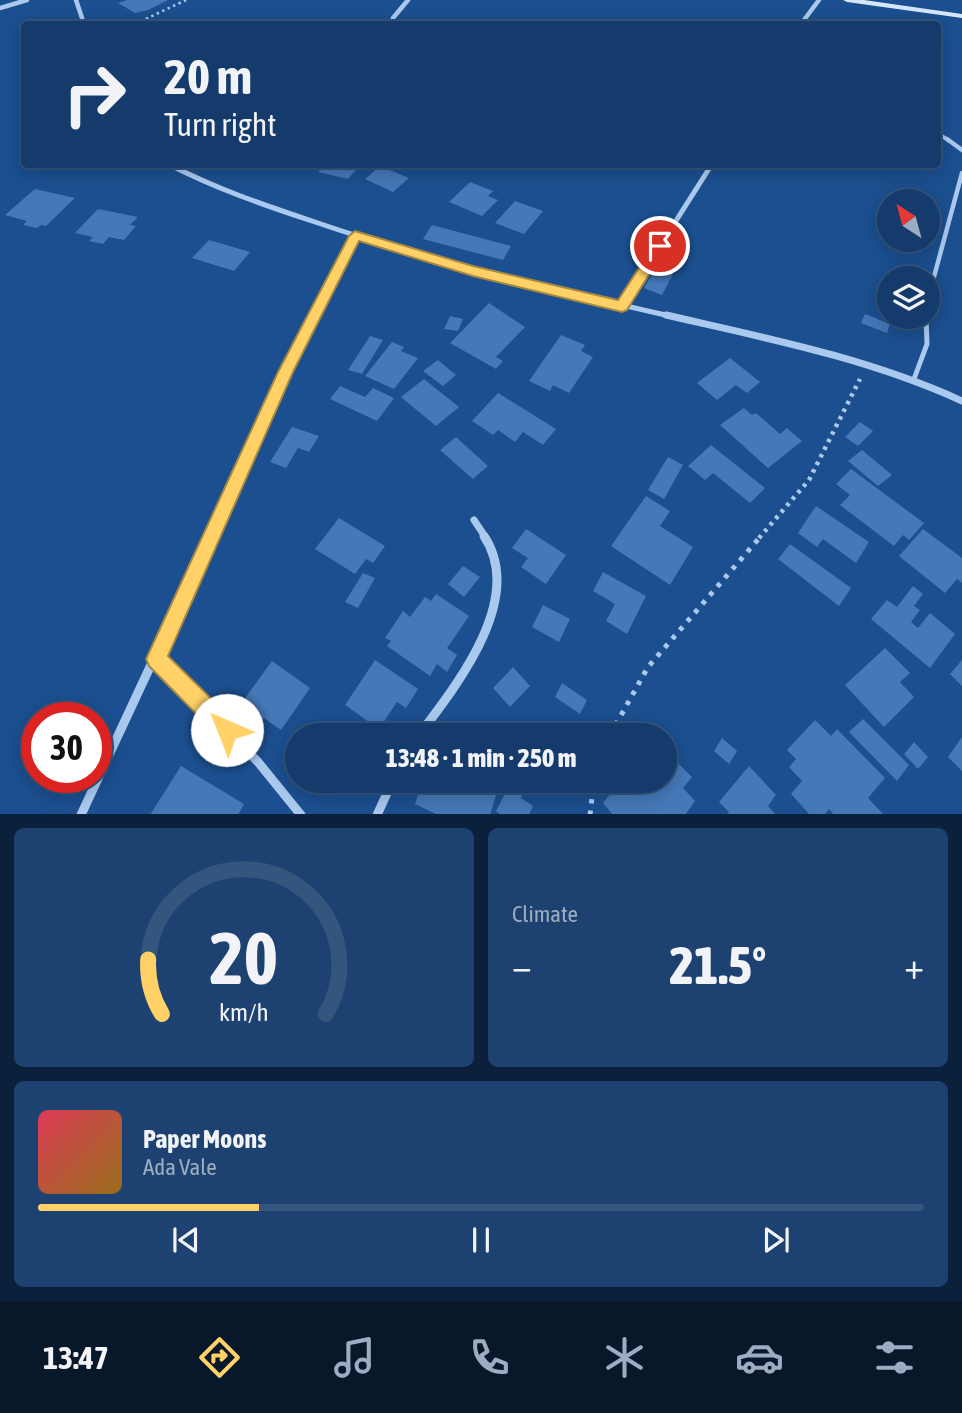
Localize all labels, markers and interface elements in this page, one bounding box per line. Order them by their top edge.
text: 20 m [164,48,252,104]
icon: right [49,49,140,140]
text: Turn right [164,106,277,143]
north arrow [877,189,940,252]
map controls [877,189,940,329]
pin [630,216,690,276]
icon: arrive [641,227,679,265]
button: layers [877,266,940,329]
position arrow [190,693,264,767]
speed limit sign: 30 [21,702,112,793]
text: 13:48 · 1 min · 250 m [386,743,576,773]
text: Climate [512,901,578,927]
text: 20 [210,916,278,999]
text: 21.5° [670,935,766,995]
text: − [512,944,532,987]
text: + [904,944,924,987]
text: km/h [219,997,269,1025]
text: Paper Moons [143,1124,266,1154]
text: Ada Vale [143,1154,217,1180]
icon: previous [167,1221,205,1259]
icon: pause [462,1221,500,1259]
icon: next [757,1221,795,1259]
icon: directions [195,1333,244,1382]
icon: music [330,1333,379,1382]
icon: phone [465,1333,514,1382]
icon: climate [600,1333,649,1382]
icon: car [735,1333,784,1382]
icon: filters [870,1333,919,1382]
text: 13:47 [43,1339,109,1376]

